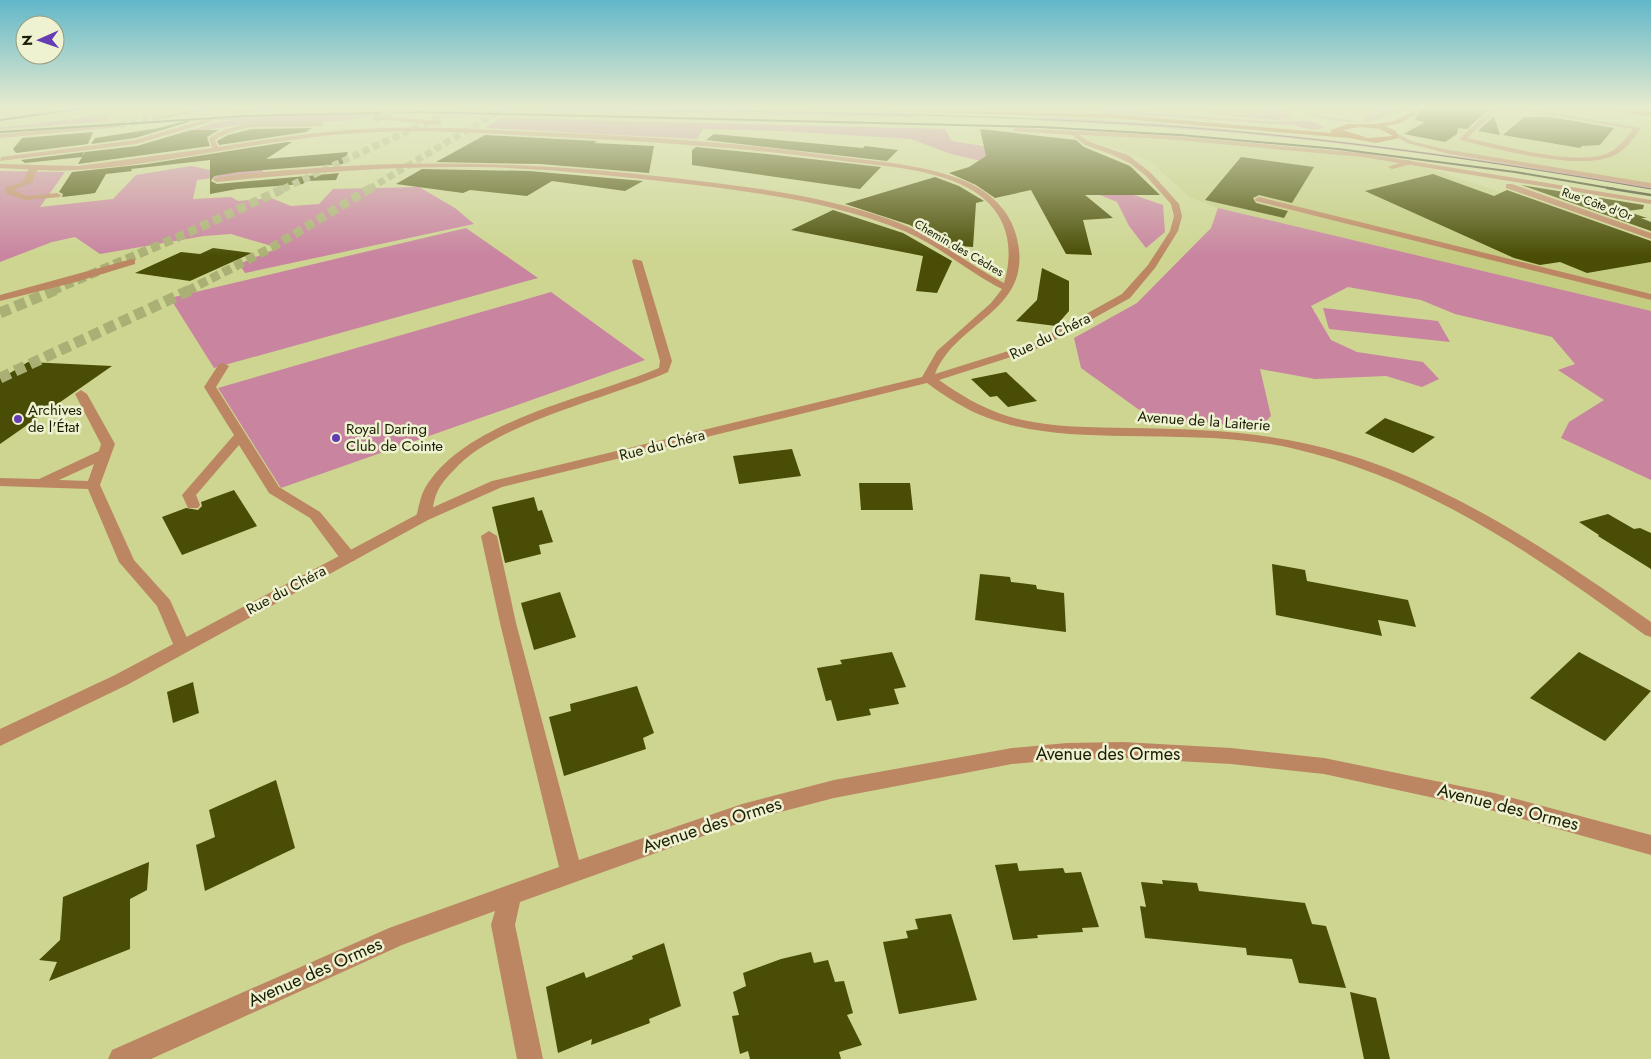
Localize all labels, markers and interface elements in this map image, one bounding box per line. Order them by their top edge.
north arrow [15,15,65,65]
text: N [17,35,37,46]
street label: Rue Côte d'Or [1559,183,1636,225]
street label: Chemin des Cèdres [911,215,1007,281]
street label: Rue du Chéra [1006,307,1094,365]
place label: Archives de l'État [28,399,82,438]
street label: Avenue de la Laiterie [1137,405,1271,437]
marker: Archives de l'État [12,413,24,425]
place label: Royal Daring Club de Cointe [346,418,443,457]
street label: Rue du Chéra [617,424,707,466]
marker: Royal Daring Club de Cointe [330,432,342,444]
street label: Rue du Chéra [242,560,330,620]
street label: Avenue des Ormes [1036,741,1180,767]
street label: Avenue des Ormes [1435,777,1581,837]
street label: Avenue des Ormes [639,790,785,860]
street label: Avenue des Ormes [244,931,386,1013]

